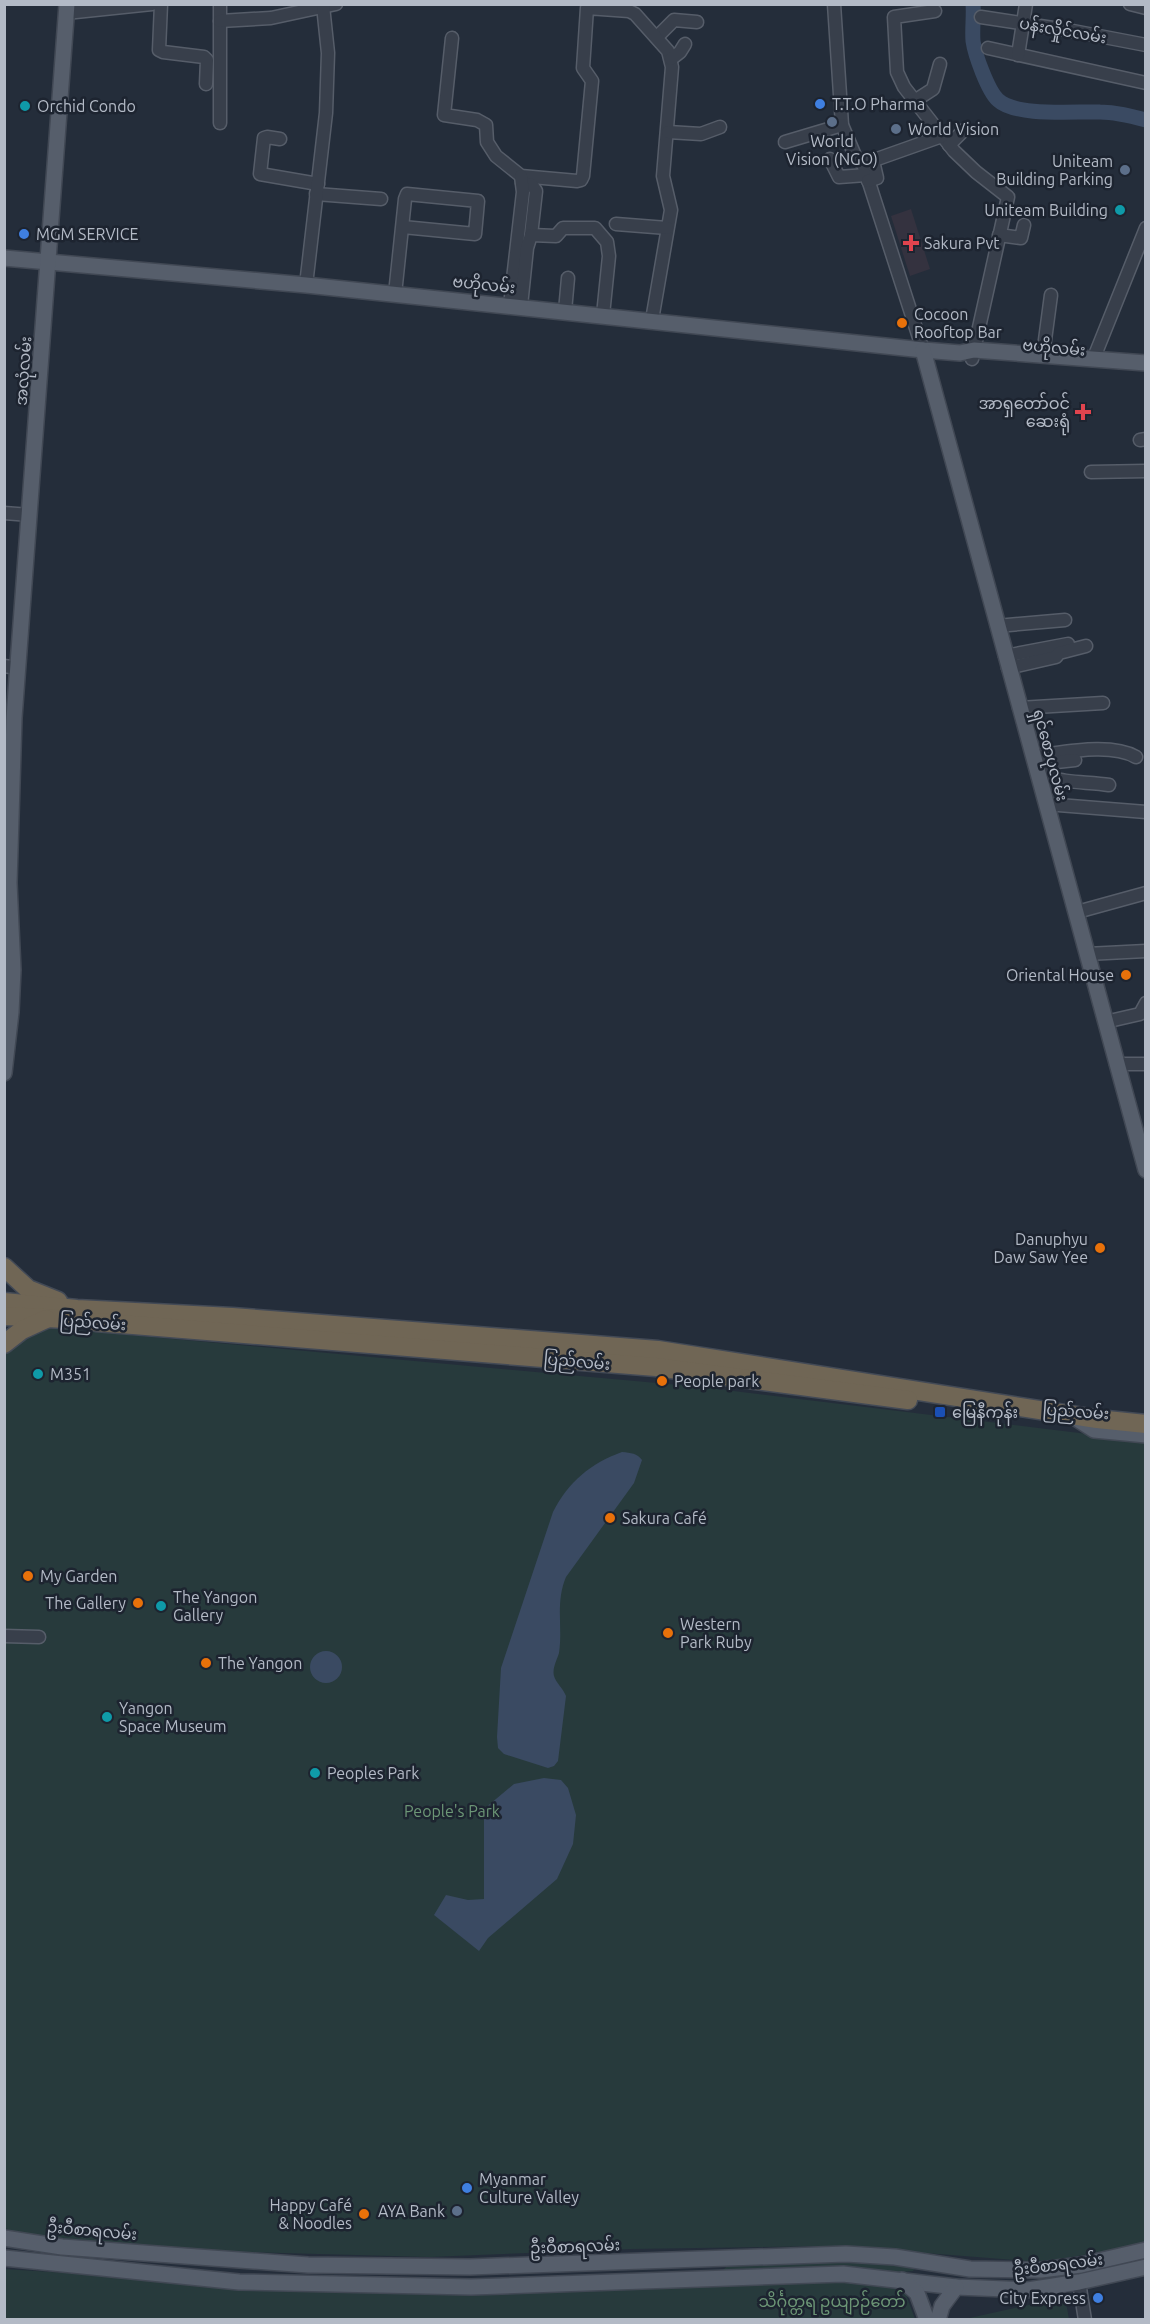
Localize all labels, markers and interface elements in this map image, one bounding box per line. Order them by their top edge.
street label: ပန်းလှိုင်လမ်း [1017,12,1108,51]
place label: T.T.O Pharma [832,95,925,113]
place label: Orchid Condo [37,97,136,115]
marker: T.T.O Pharma [813,97,827,111]
marker: Orchid Condo [18,99,32,113]
marker: World Vision (NGO) [825,115,839,129]
place label: World Vision [908,120,999,138]
marker: World Vision [889,122,903,136]
place label: World Vision (NGO) [786,132,878,169]
place label: Uniteam Building Parking [996,152,1113,188]
marker: Uniteam Building Parking [1118,163,1132,177]
place label: Uniteam Building [984,201,1108,219]
marker: Uniteam Building [1113,203,1127,217]
place label: MGM SERVICE [36,225,138,243]
marker: MGM SERVICE [17,227,31,241]
marker: Sakura Pvt [902,234,920,252]
place label: Sakura Pvt [924,234,1000,252]
street label: ဗဟိုလမ်း [451,270,517,302]
place label: Cocoon Rooftop Bar [914,305,1002,341]
marker: Cocoon Rooftop Bar [895,316,909,330]
street label: ဗဟိုလမ်း [1021,333,1086,365]
street label: အလုံလမ်း [10,336,40,407]
place label: အာရှတော်ဝင် ဆေးရုံ [978,392,1070,436]
marker: အာရှတော်ဝင် ဆေးရုံ [1074,403,1092,421]
street label: ရှင်စောပုလမ်း [1024,707,1074,804]
place label: Oriental House [1006,966,1114,984]
marker: Oriental House [1119,968,1133,982]
place label: Danuphyu Daw Saw Yee [994,1230,1088,1266]
marker: Danuphyu Daw Saw Yee [1093,1241,1107,1255]
street label: ပြည်လမ်း [59,1309,127,1338]
street label: ပြည်လမ်း [543,1347,611,1378]
place label: M351 [50,1365,91,1383]
marker: M351 [31,1367,45,1381]
place label: People park [674,1372,759,1390]
marker: People park [655,1374,669,1388]
street label: ပြည်လမ်း [1042,1398,1110,1427]
place label: မြေနီကုန်း [952,1401,1018,1427]
marker: မြေနီကုန်း [933,1405,947,1419]
place label: Sakura Café [622,1509,707,1527]
marker: Sakura Café [603,1511,617,1525]
place label: My Garden [40,1567,118,1585]
marker: My Garden [21,1569,35,1583]
place label: The Yangon Gallery [173,1588,257,1624]
place label: The Gallery [45,1594,126,1612]
marker: The Gallery [131,1596,145,1610]
marker: The Yangon Gallery [154,1599,168,1613]
place label: Western Park Ruby [680,1615,752,1651]
marker: Western Park Ruby [661,1626,675,1640]
place label: The Yangon [218,1654,302,1672]
marker: The Yangon [199,1656,213,1670]
place label: Yangon Space Museum [119,1699,227,1735]
marker: Yangon Space Museum [100,1710,114,1724]
place label: Peoples Park [327,1764,419,1782]
marker: Peoples Park [308,1766,322,1780]
park label: People's Park [404,1802,500,1820]
place label: Myanmar Culture Valley [479,2170,579,2206]
marker: Myanmar Culture Valley [460,2181,474,2195]
place label: Happy Café & Noodles [270,2196,352,2232]
place label: AYA Bank [378,2202,445,2220]
marker: AYA Bank [450,2204,464,2218]
marker: Happy Café & Noodles [357,2207,371,2221]
street label: ဦးဝီစာရလမ်း [46,2215,138,2248]
street label: ဦးဝီစာရလမ်း [529,2233,621,2262]
street label: ဦးဝီစာရလမ်း [1012,2248,1105,2283]
place label: City Express [999,2289,1086,2307]
park label: သိင်္ဂုတ္တရ ဥယျာဉ်တော် [758,2290,906,2316]
marker: City Express [1091,2291,1105,2305]

